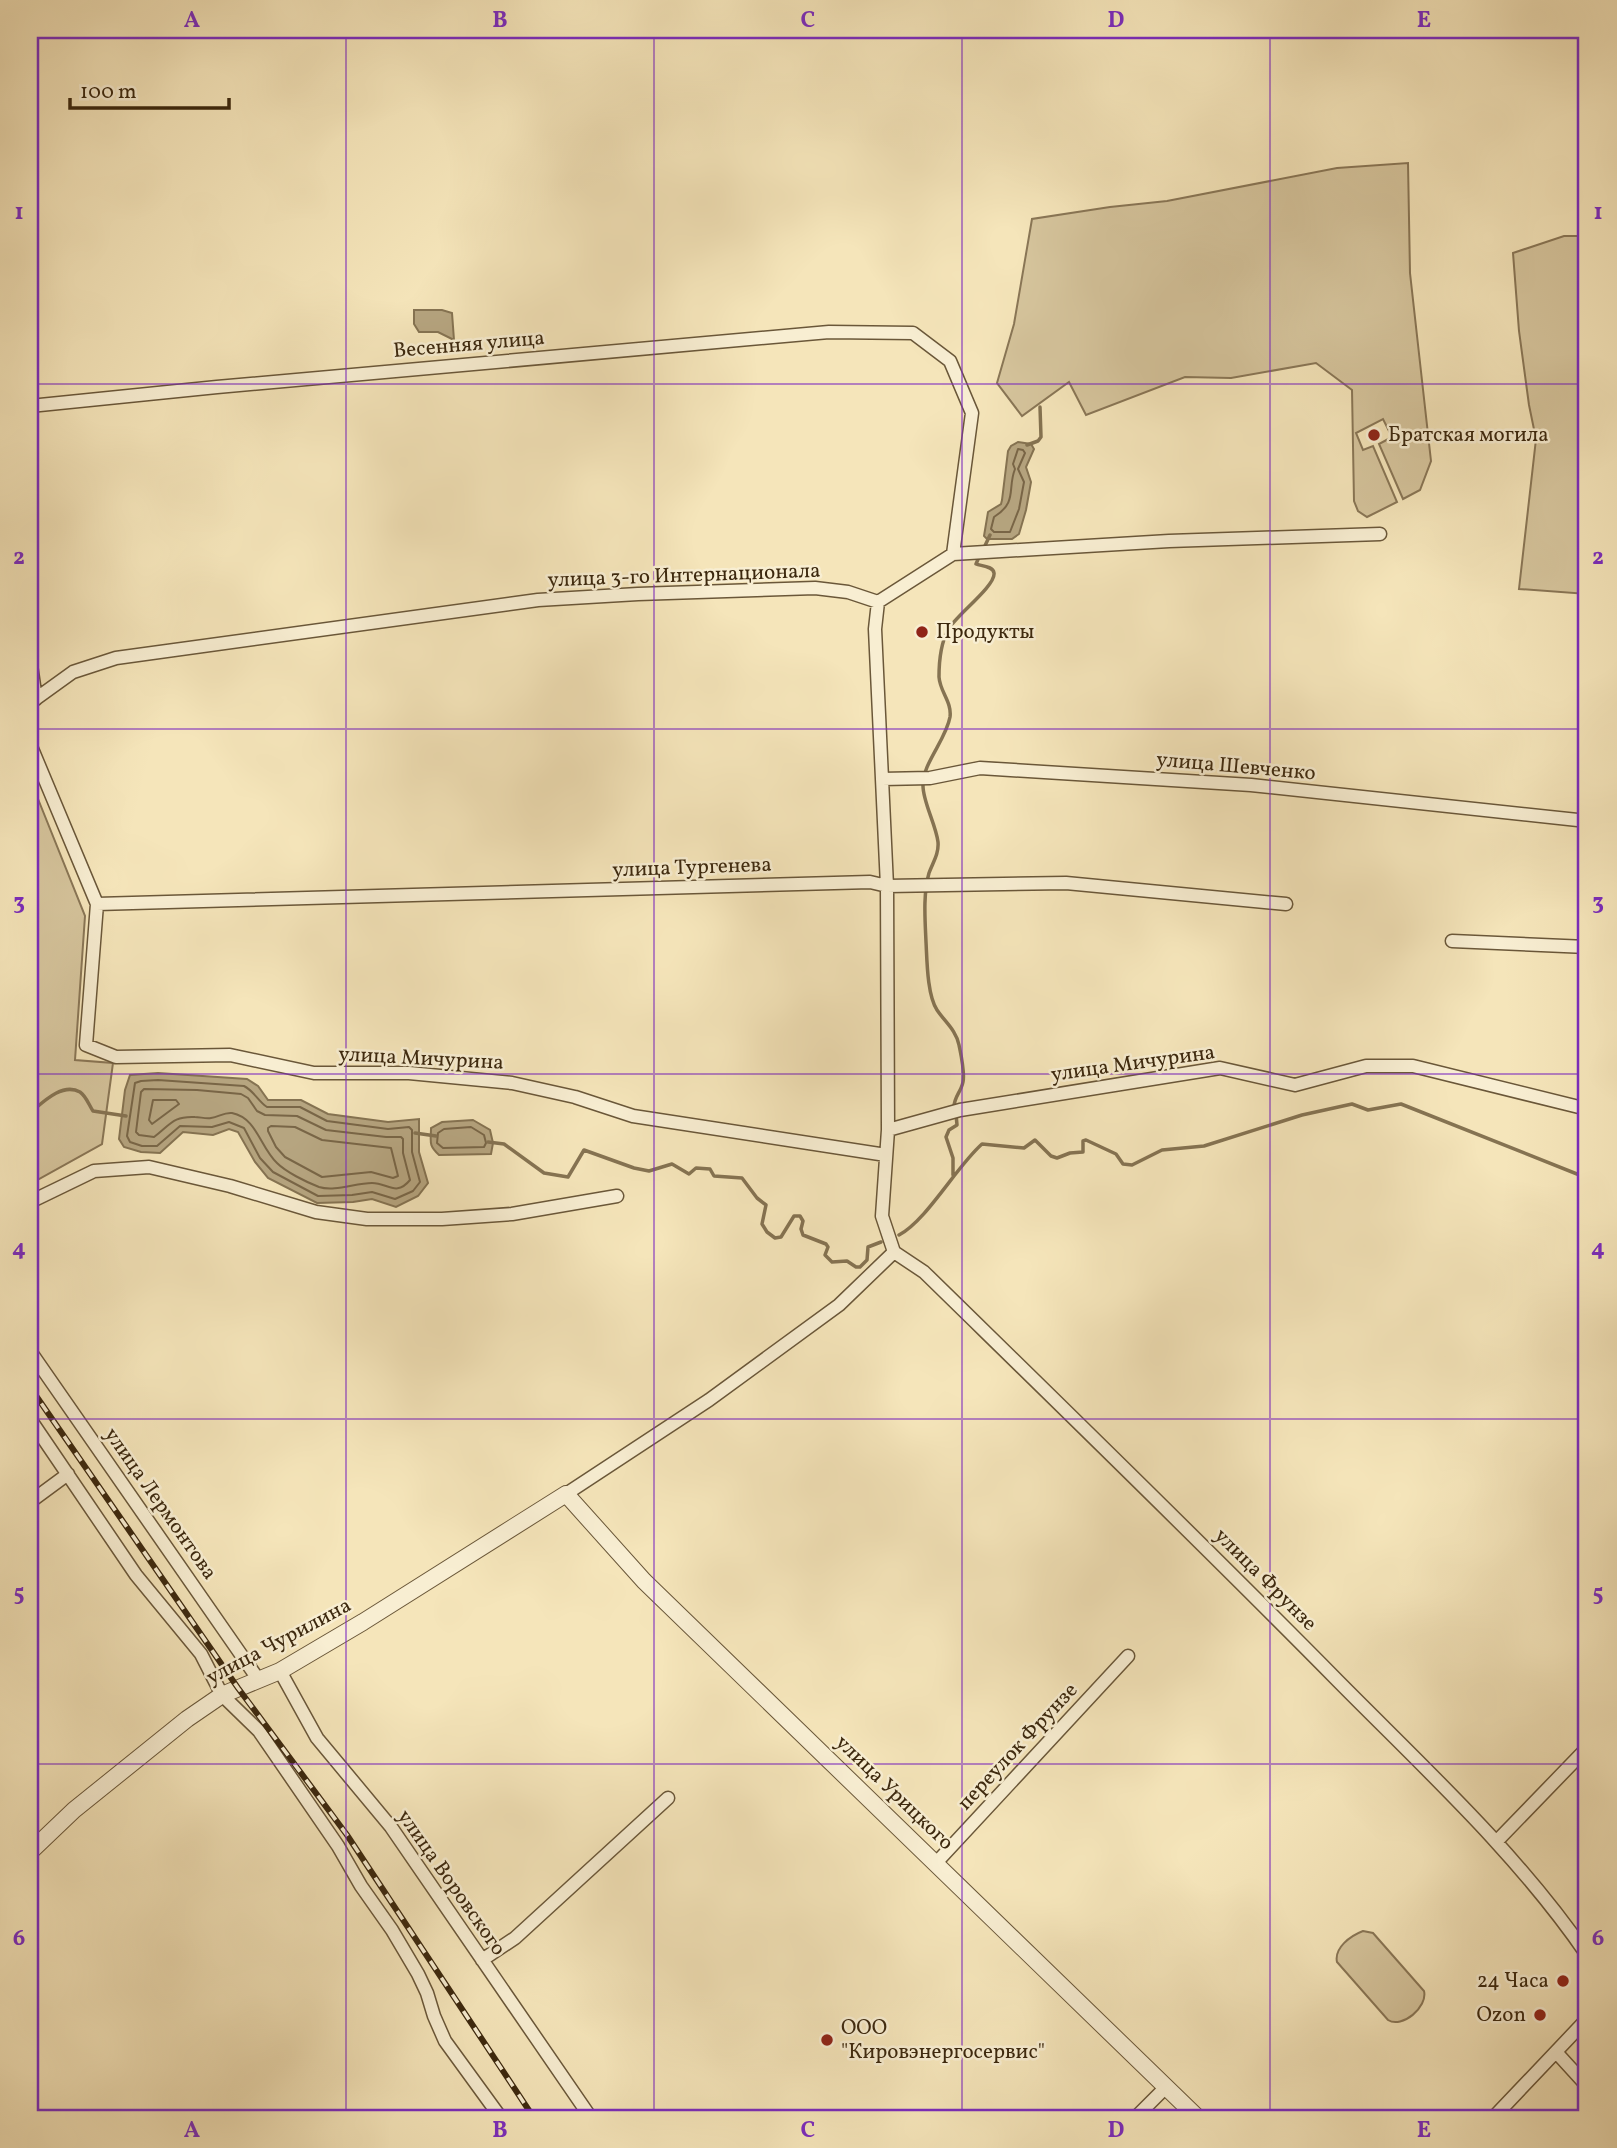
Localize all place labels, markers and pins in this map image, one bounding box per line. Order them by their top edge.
place label: Братская могила [1388,421,1549,450]
marker: Братская могила [1366,427,1382,443]
place label: Продукты [936,618,1035,647]
marker: Продукты [914,624,930,640]
place label: 24 Часа [1477,1967,1549,1996]
marker: 24 Часа [1555,1973,1571,1989]
place label: Ozon [1476,2001,1526,2030]
marker: Ozon [1532,2007,1548,2023]
place label: ООО "Кировэнергосервис" [841,2014,1045,2067]
marker: ООО "Кировэнергосервис" [819,2032,835,2048]

